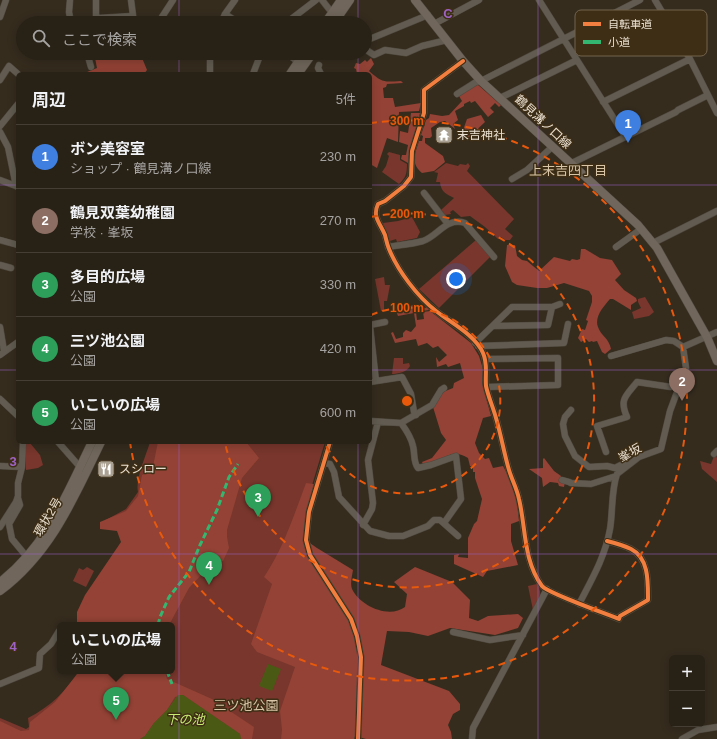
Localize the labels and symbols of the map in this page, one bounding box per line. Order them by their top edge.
text: C [443,6,453,21]
legend [575,10,707,56]
text: 自転車道 [608,18,652,30]
text: 小道 [608,36,630,48]
street label: 鶴見溝ノ口線 [512,92,574,152]
pin: 1 [615,110,641,143]
text: 300 m [390,114,424,128]
temple icon: 末吉神社 [434,125,454,145]
place label: 末吉神社 [457,128,505,142]
district label: 上末吉四丁目 [529,163,607,178]
text: 200 m [390,207,424,221]
your location [446,269,466,289]
text: 100 m [390,301,424,315]
pin: 2 [669,368,695,401]
centre of rings [400,394,414,408]
street label: 峯坂 [616,441,644,465]
text: 3 [9,454,17,469]
restaurant icon: スシロー [96,459,116,479]
place label: スシロー [119,462,167,476]
pin: 3 [245,484,271,517]
street label: 環状2号 [31,495,65,539]
pin: 4 [196,552,222,585]
text: 4 [9,639,17,654]
pin: 5 [103,687,129,720]
district label: 三ツ池公園 [213,698,279,713]
water label: 下の池 [165,712,206,727]

